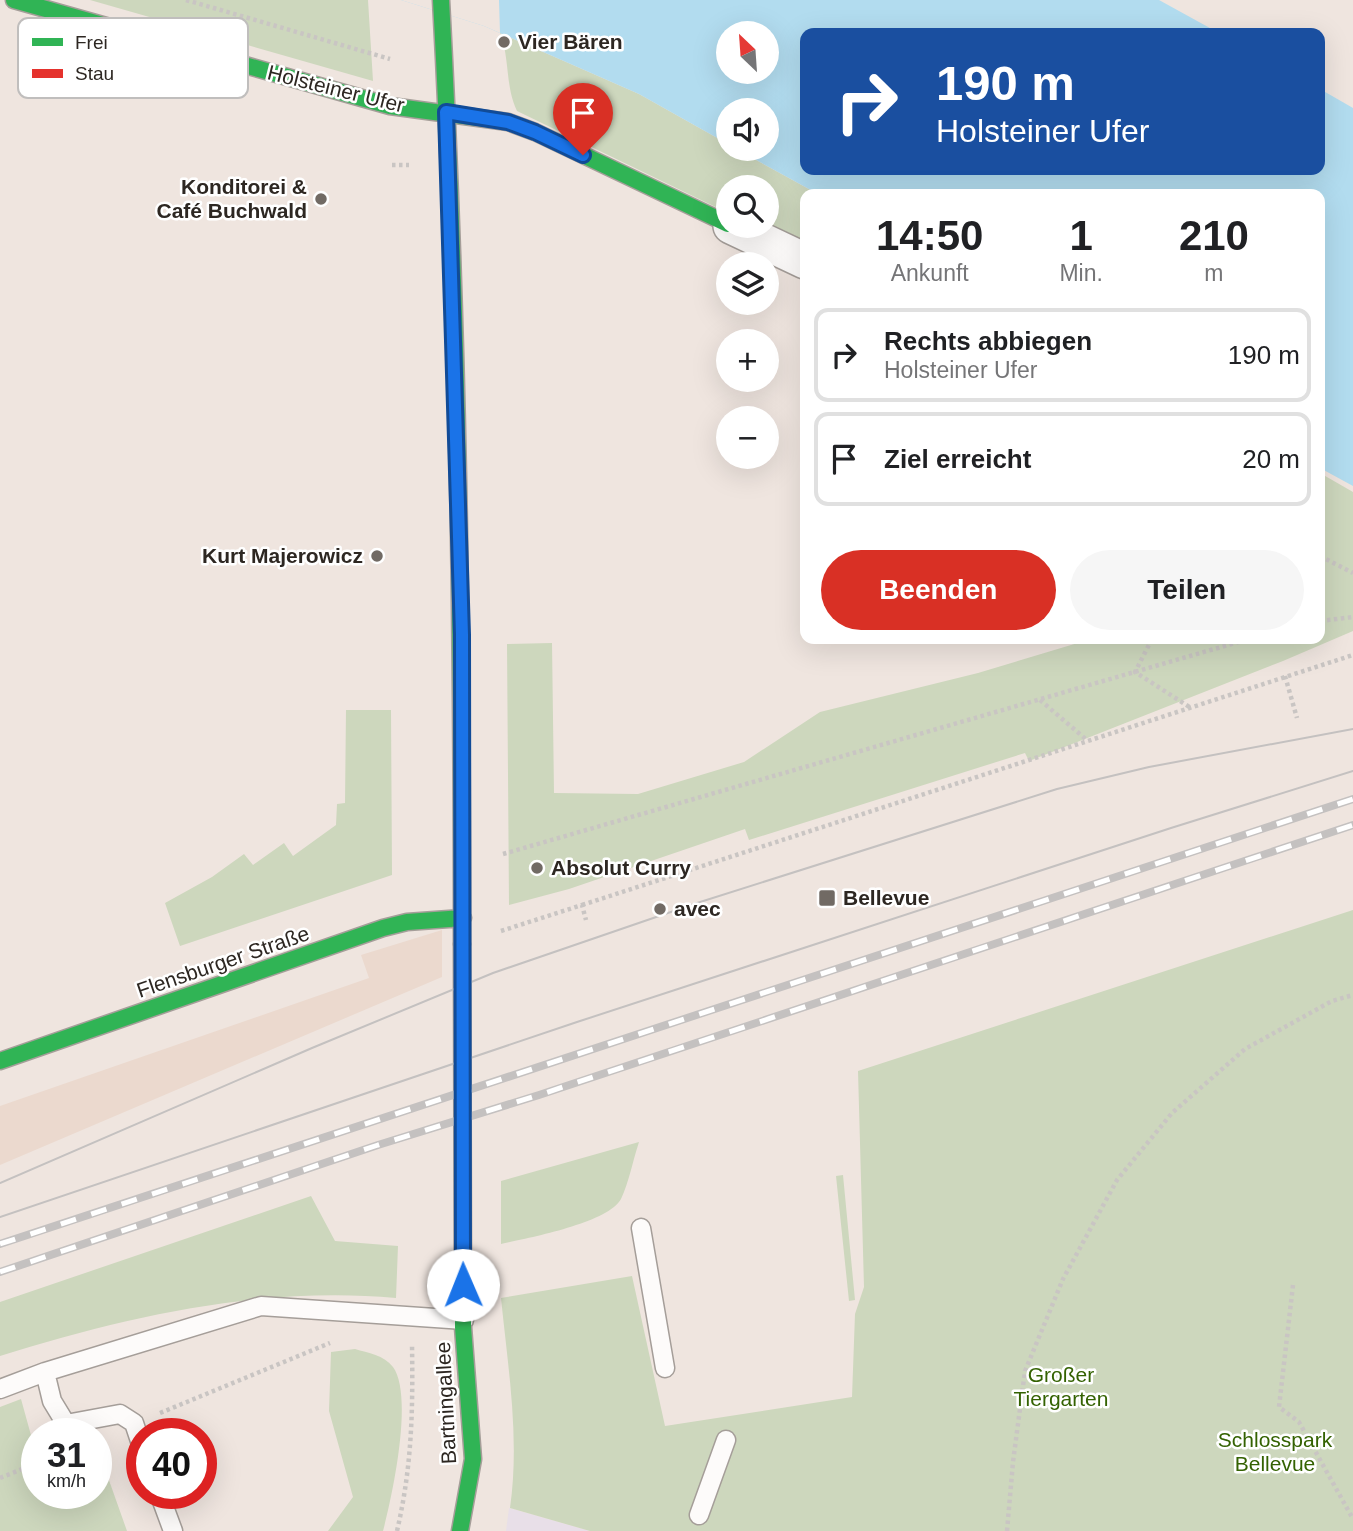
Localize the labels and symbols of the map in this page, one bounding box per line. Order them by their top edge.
legend [18,18,248,98]
north arrow [716,21,779,84]
place label: Vier Bären [518,30,623,53]
text: Frei [75,32,108,53]
marker: Vier Bären [496,34,512,50]
street label: Holsteiner Ufer [265,60,407,117]
text: Stau [75,63,114,84]
pin [553,83,613,155]
place label: Konditorei & Café Buchwald [156,175,307,222]
marker: Konditorei & Café Buchwald [313,191,329,207]
place label: Kurt Majerowicz [202,544,363,567]
marker: Kurt Majerowicz [369,548,385,564]
place label: Absolut Curry [551,856,691,879]
marker: Absolut Curry [529,860,545,876]
place label: Bellevue [843,886,929,909]
marker: Bellevue [817,888,837,908]
place label: avec [674,897,721,920]
marker: avec [652,901,668,917]
street label: Flensburger Straße [134,921,312,1002]
position arrow [426,1248,500,1322]
street label: Bartningallee [431,1341,460,1465]
park label: Großer Tiergarten [1014,1363,1108,1410]
speed limit sign: 40 [126,1418,217,1509]
park label: Schlosspark Bellevue [1218,1428,1333,1475]

